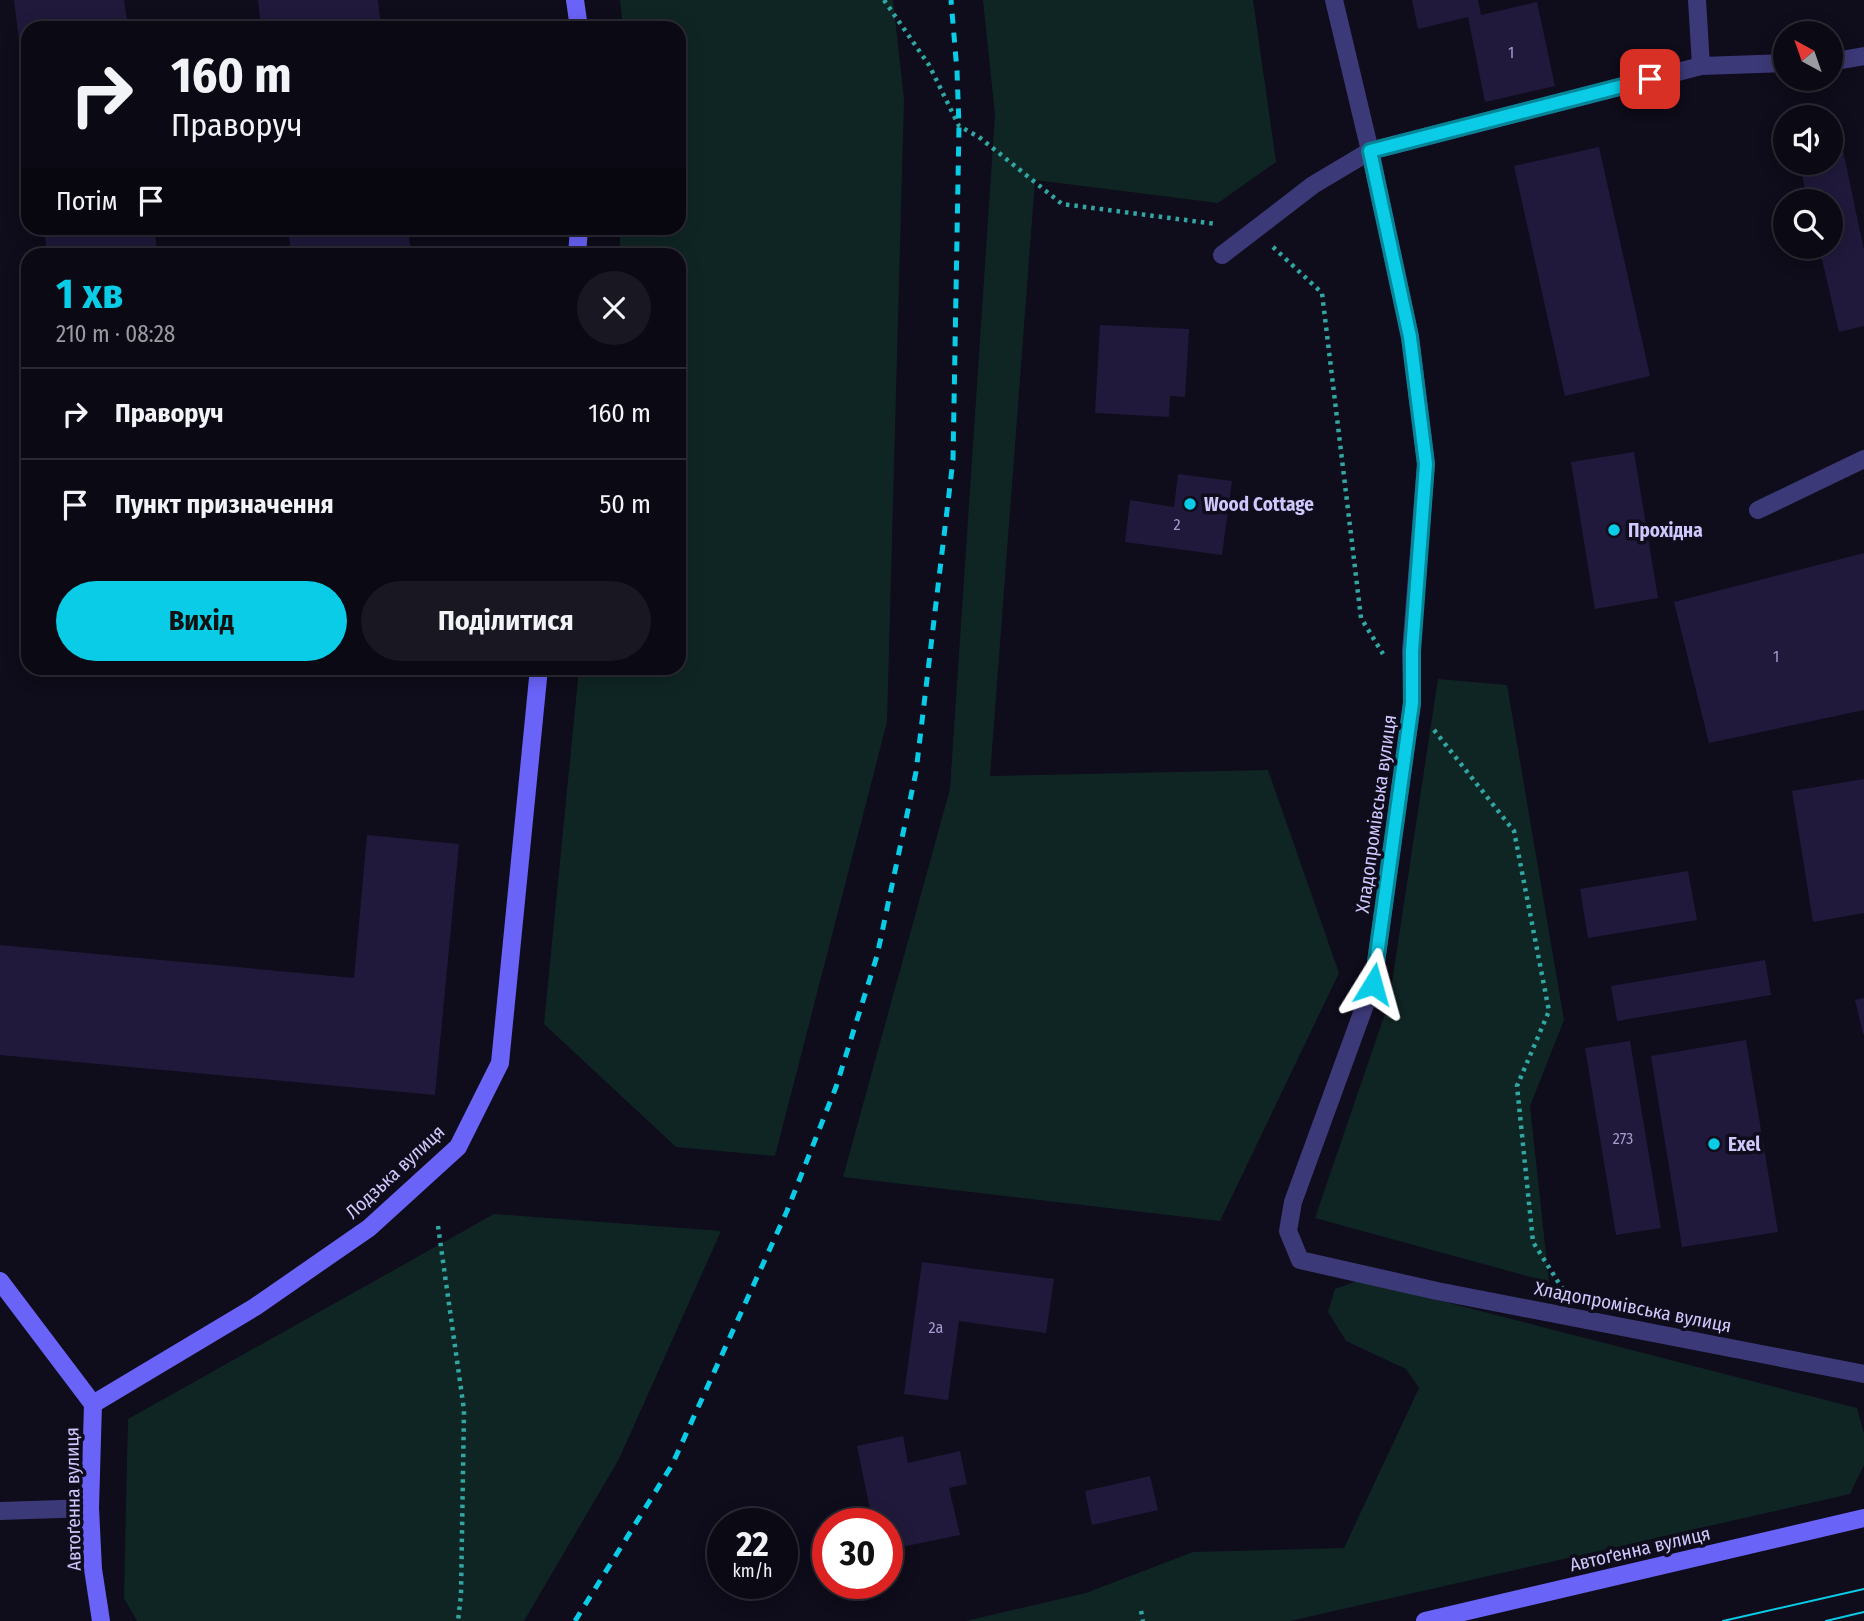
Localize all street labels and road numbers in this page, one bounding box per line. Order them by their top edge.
street label: Хладопромівська вулиця [1351,713,1401,915]
street label: Лодзька вулиця [341,1120,449,1224]
street label: Хладопромівська вулиця [1533,1277,1733,1337]
street label: Автоґенна вулиця [60,1427,86,1571]
street label: Автоґенна вулиця [1567,1522,1713,1576]

